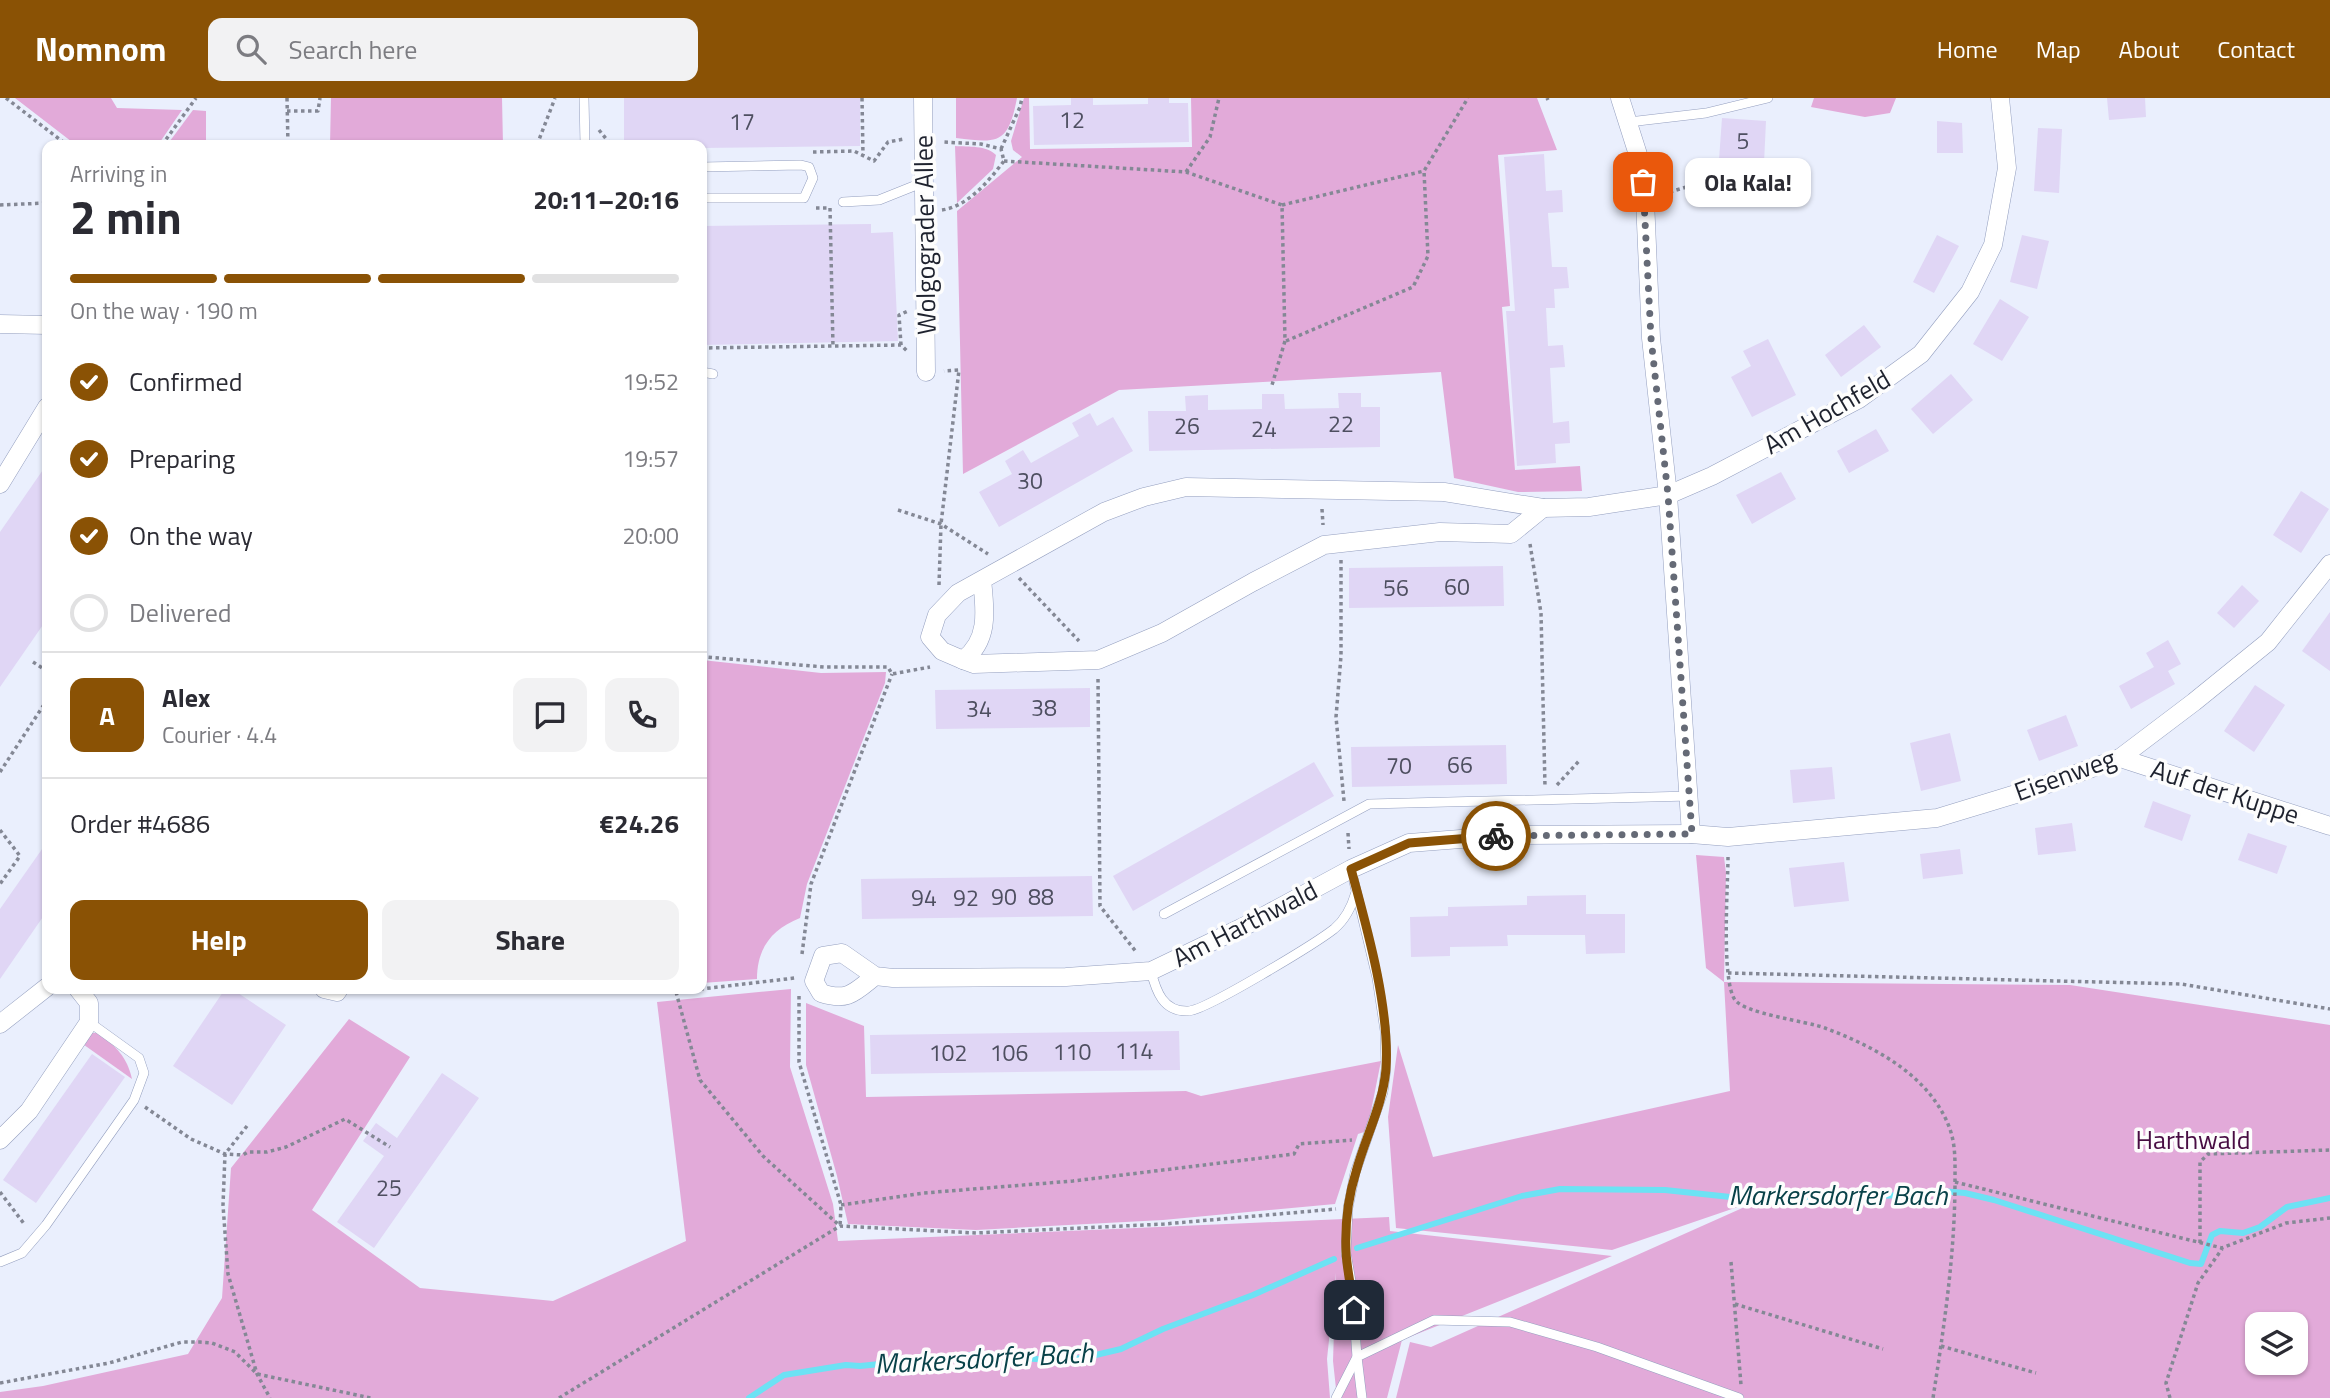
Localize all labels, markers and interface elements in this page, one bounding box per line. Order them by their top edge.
search box [208,18,698,81]
text: Nomnom [35,24,166,74]
icon: search [232,30,270,68]
text: Search here [288,30,417,69]
text: Home [1937,31,1998,67]
text: Map [2036,31,2081,67]
text: About [2119,31,2179,67]
text: Contact [2217,31,2295,67]
house number: 12 [1059,102,1085,137]
house number: 17 [729,104,755,139]
house number: 5 [1737,123,1749,158]
street label: Wolgograder Allee [903,135,946,335]
pin [1613,152,1673,212]
text: Arriving in [70,156,167,191]
callout: Ola Kala! [1685,158,1811,206]
icon: bag [1624,163,1662,201]
text: Ola Kala! [1704,165,1792,200]
text: 20:11–20:16 [533,180,679,219]
text: 2 min [70,182,182,252]
text: On the way · 190 m [70,293,258,328]
street label: Am Hochfeld [1756,360,1897,464]
text: Confirmed [129,362,243,401]
icon: check [70,363,108,401]
text: 19:52 [622,364,679,399]
house number: 22 [1328,406,1354,441]
house number: 26 [1174,408,1200,443]
house number: 24 [1251,411,1277,446]
text: Preparing [129,439,235,478]
icon: check [70,440,108,478]
text: 19:57 [622,441,679,476]
house number: 30 [1017,463,1043,498]
text: On the way [129,516,253,555]
icon: check [70,517,108,555]
text: 20:00 [622,518,679,553]
house number: 60 [1444,569,1470,604]
house number: 56 [1383,570,1409,605]
text: Delivered [129,593,232,632]
text: Alex [162,678,210,717]
button: chat [513,678,587,752]
button: phone [605,678,679,752]
house number: 38 [1031,690,1057,725]
house number: 34 [966,691,992,726]
text: A [99,696,115,735]
text: Courier · 4.4 [162,717,277,752]
street label: Eisenweg [2009,738,2121,811]
house number: 66 [1447,747,1473,782]
house number: 70 [1386,748,1412,783]
street label: Auf der Kuppe [2146,749,2304,834]
courier [1461,801,1531,871]
text: Order #4686 [70,804,210,843]
text: €24.26 [600,804,679,843]
icon: bike [1477,817,1515,855]
street label: Am Harthwald [1166,870,1324,977]
house number: 90 [991,879,1017,914]
house number: 88 [1028,879,1054,914]
house number: 94 [911,880,937,915]
house number: 92 [953,880,979,915]
button: Help [70,900,368,980]
button: Share [382,900,679,980]
house number: 114 [1115,1033,1153,1068]
house number: 110 [1053,1034,1091,1069]
house number: 102 [929,1035,967,1070]
house number: 106 [990,1035,1028,1070]
park label: Harthwald [2136,1120,2251,1159]
house number: 25 [376,1170,402,1205]
water label: Markersdorfer Bach [1729,1173,1948,1216]
pin [1324,1280,1384,1340]
icon: home [1335,1291,1373,1329]
map controls [2245,1312,2308,1375]
button: layers [2245,1312,2308,1375]
water label: Markersdorfer Bach [874,1330,1095,1385]

